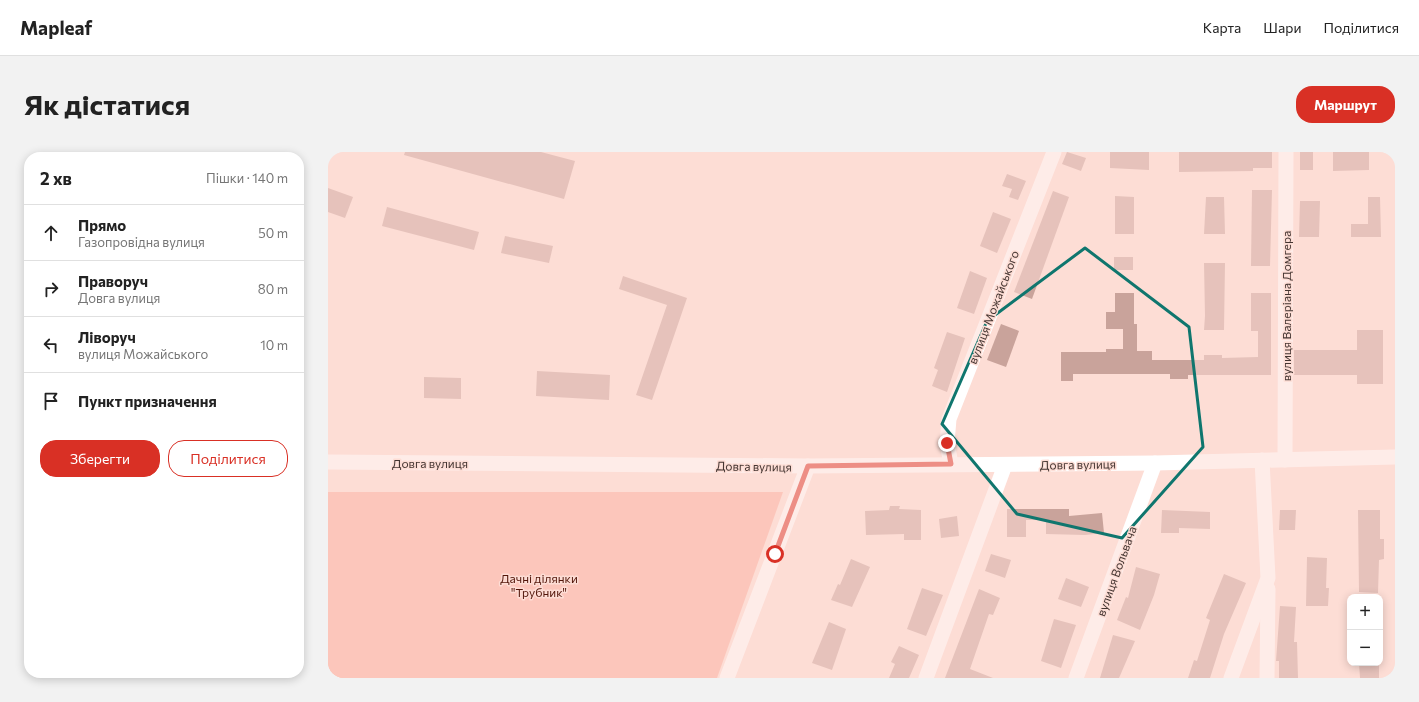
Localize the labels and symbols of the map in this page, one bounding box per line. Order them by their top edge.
street label: вулиця Валеріана Домгера [1279,231,1293,381]
street label: вулиця Можайського [965,248,1021,366]
route end [938,434,956,452]
street label: Довга вулиця [392,456,468,470]
street label: Довга вулиця [1040,456,1116,472]
street label: Довга вулиця [716,458,792,474]
street label: вулиця Вольвача [1093,524,1139,618]
route start [766,545,784,563]
park label: Дачні ділянки "Трубник" [500,571,578,599]

